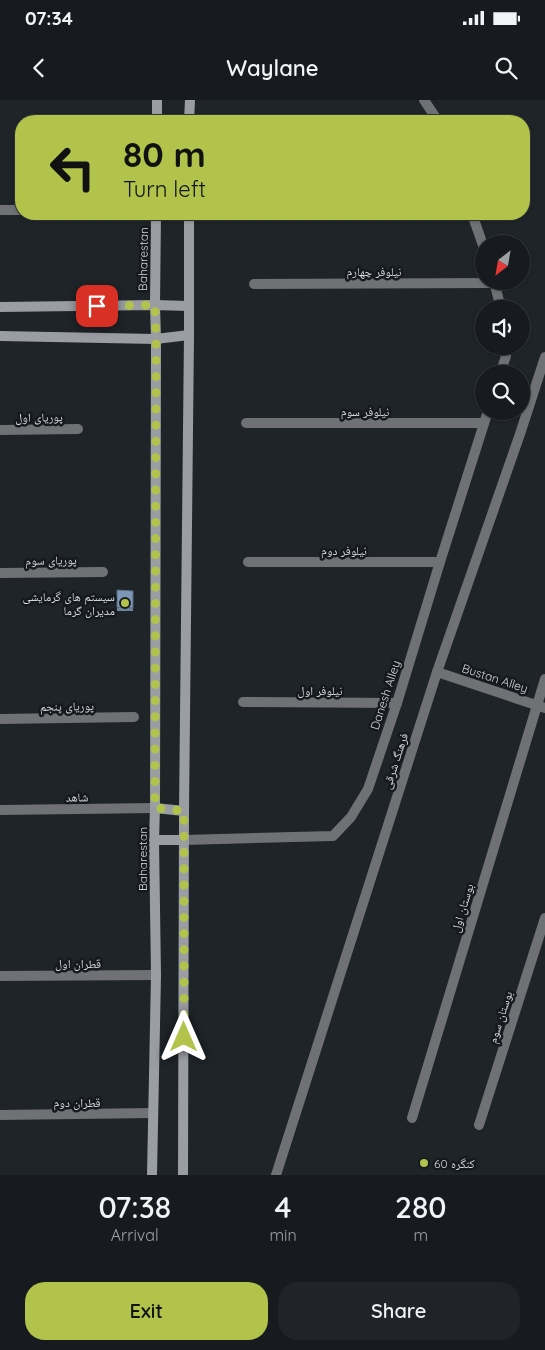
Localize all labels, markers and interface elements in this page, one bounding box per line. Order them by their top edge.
text: 07:34 [25,6,73,30]
icon: back [25,54,53,82]
text: Waylane [226,54,319,82]
icon: search [492,54,520,82]
text: 80 m [123,132,206,176]
icon: left [40,135,105,200]
text: Turn left [123,175,206,203]
street label: Baharestan [135,227,151,291]
north arrow [475,235,530,290]
map controls [475,235,530,420]
street label: نیلوفر چهارم [346,264,402,280]
pin [76,285,118,327]
icon: arrive [83,292,111,320]
button: sound [475,300,530,355]
button: search [475,365,530,420]
street label: نیلوفر سوم [341,404,389,420]
street label: پوریای اول [15,409,63,425]
street label: نیلوفر دوم [321,543,367,559]
street label: پوریای سوم [25,552,77,569]
place label: سیستم های گرمایشی مدیران گرما [22,589,115,618]
marker: سیستم های گرمایشی مدیران گرما [119,597,131,609]
street label: Danesh Alley [367,658,403,732]
street label: Bustan Alley [460,660,530,696]
street label: نیلوفر اول [298,683,342,698]
street label: پوریای پنجم [40,698,95,715]
street label: فرهنگ شرقی [379,731,411,791]
street label: شاهد [66,789,89,805]
street label: Baharestan [135,827,150,891]
street label: بوستان اول [448,882,477,934]
street label: قطران اول [55,956,101,971]
street label: بوستان سوم [485,989,516,1045]
position arrow [157,1010,209,1062]
street label: قطران دوم [53,1095,101,1111]
place label: کنگره 60 [434,1156,475,1171]
marker: کنگره 60 [418,1157,430,1169]
text: 07:38 [98,1188,171,1226]
text: 4 [275,1188,292,1226]
text: 280 [395,1188,447,1226]
text: Arrival [111,1225,159,1245]
text: min [269,1225,297,1245]
text: m [414,1225,428,1245]
button: Exit [25,1282,268,1340]
button: Share [278,1282,520,1340]

